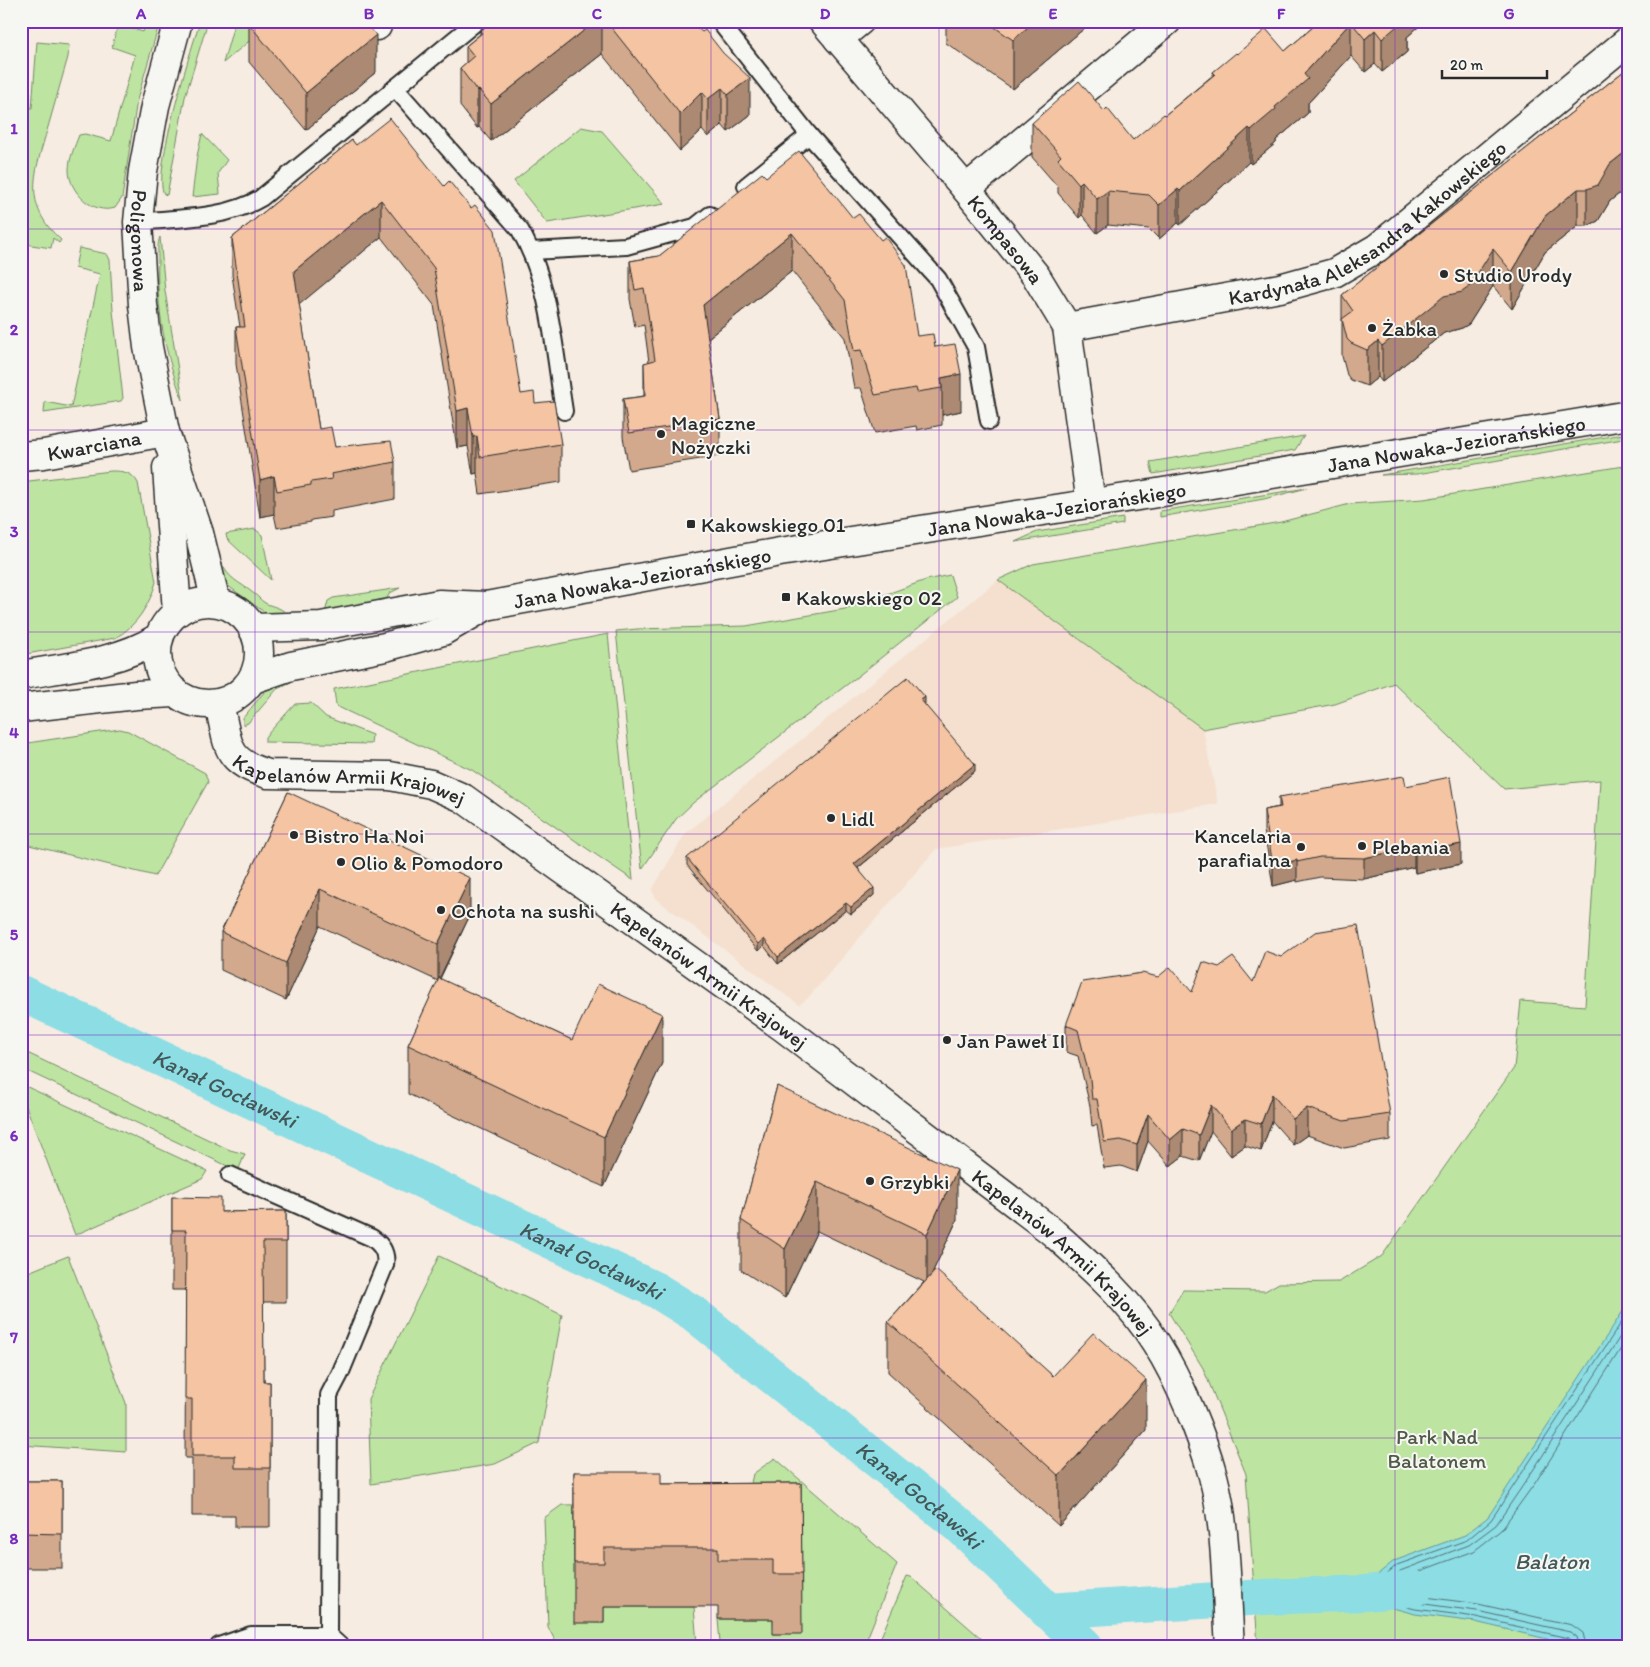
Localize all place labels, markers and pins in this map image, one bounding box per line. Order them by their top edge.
place label: Studio Urody [1454,262,1572,287]
marker: Studio Urody [1438,268,1450,280]
place label: Żabka [1382,316,1437,341]
marker: Żabka [1366,322,1378,334]
place label: Magiczne Nożyczki [671,410,756,459]
marker: Magiczne Nożyczki [655,428,667,440]
place label: Kakowskiego 01 [701,512,846,537]
marker: Kakowskiego 01 [685,518,697,530]
place label: Kakowskiego 02 [796,585,942,610]
marker: Kakowskiego 02 [780,591,792,603]
place label: Lidl [841,806,875,831]
marker: Lidl [825,812,837,824]
place label: Bistro Ha Noi [304,823,424,848]
place label: Kancelaria parafialna [1194,823,1291,872]
marker: Bistro Ha Noi [288,829,300,841]
place label: Plebania [1372,834,1449,859]
marker: Plebania [1356,840,1368,852]
marker: Kancelaria parafialna [1295,841,1307,853]
place label: Olio & Pomodoro [351,850,503,875]
marker: Olio & Pomodoro [335,856,347,868]
place label: Ochota na sushi [451,898,595,923]
marker: Ochota na sushi [435,904,447,916]
place label: Jan Paweł II [957,1028,1065,1053]
marker: Jan Paweł II [941,1034,953,1046]
place label: Grzybki [880,1169,949,1194]
marker: Grzybki [864,1175,876,1187]

